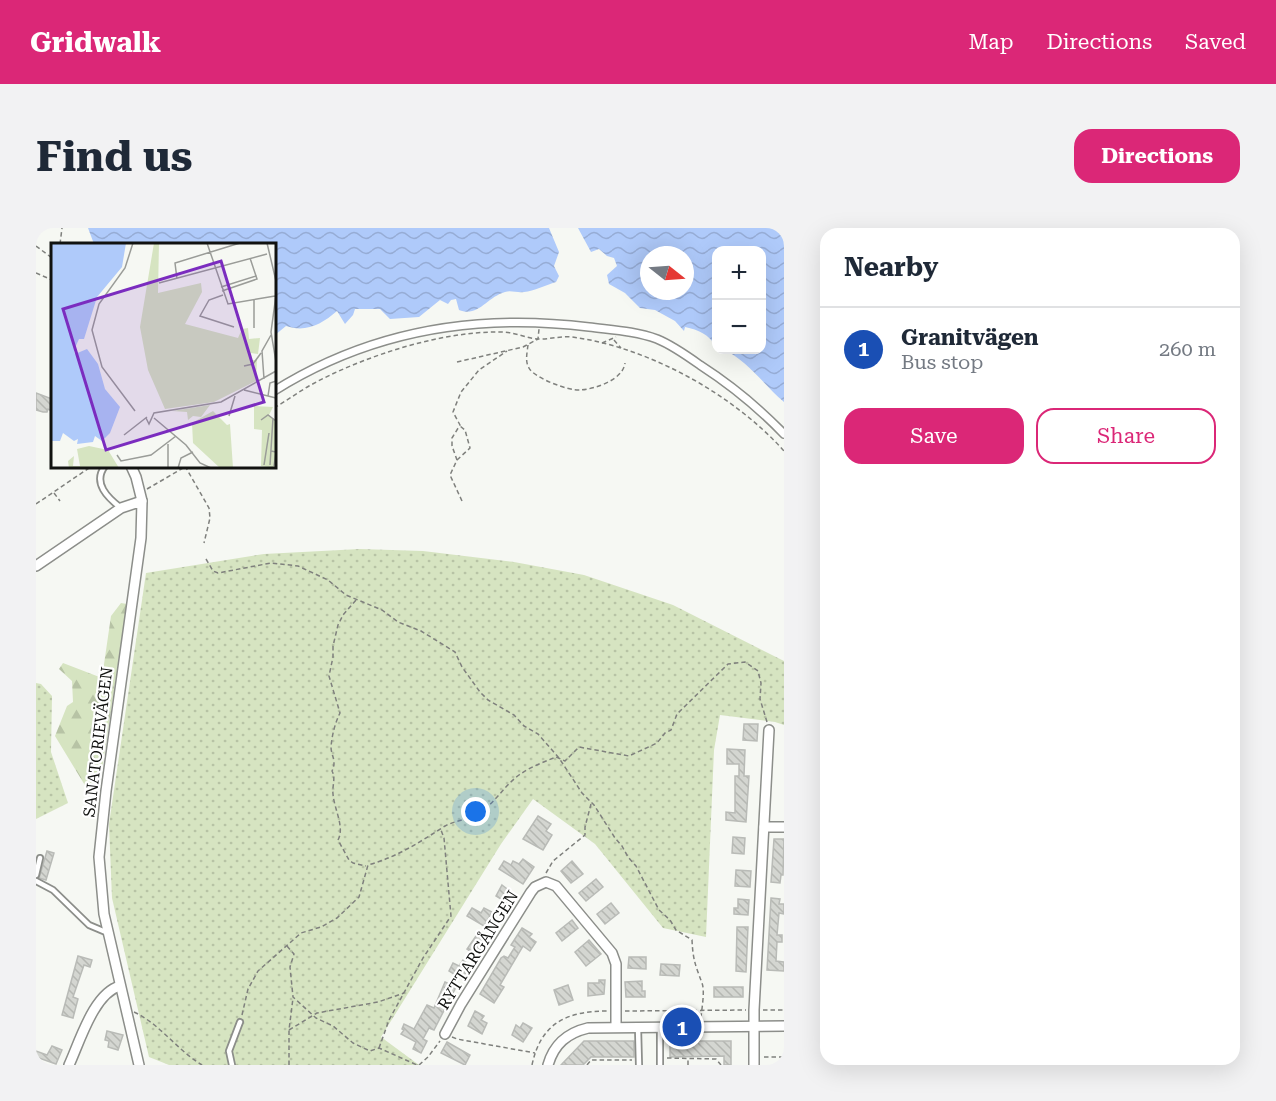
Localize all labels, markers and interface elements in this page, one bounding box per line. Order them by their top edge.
text: Gridwalk [30,26,161,59]
text: Map [969,30,1013,54]
text: Directions [1046,30,1152,54]
text: Saved [1185,30,1246,54]
button: Directions [1074,129,1240,183]
text: Find us [36,132,193,181]
inset map [51,243,276,468]
north arrow [640,246,694,300]
map controls [712,246,766,354]
button: + [712,246,766,300]
text: Nearby [844,252,938,282]
button: − [712,300,766,354]
text: Granitvägen [901,325,1039,350]
text: 1 [858,337,869,361]
text: 260 m [1159,337,1216,361]
text: Bus stop [901,350,983,374]
button: Save [844,408,1024,464]
button: Share [1036,408,1216,464]
street label: SANATORIEVÄGEN [79,666,117,818]
your location [461,797,490,826]
street label: RYTTARGÅNGEN [434,887,522,1013]
pin: 1 [662,1004,702,1050]

